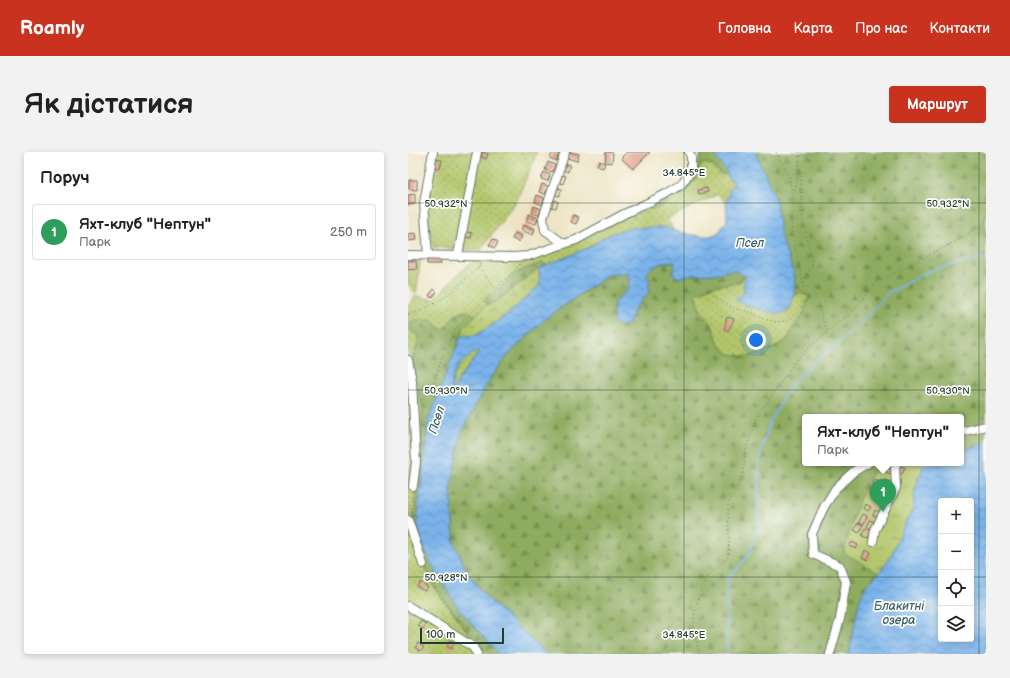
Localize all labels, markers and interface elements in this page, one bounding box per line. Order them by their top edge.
text: Roamly [20,17,84,40]
text: Головна [718,20,771,37]
text: Карта [793,20,833,37]
text: Про нас [855,20,907,37]
text: Контакти [929,20,990,37]
button: Маршрут [889,86,986,123]
text: Як дістатися [24,88,193,121]
text: 34.845°E [663,167,706,179]
text: Поруч [40,168,90,188]
text: 50.932°N [424,198,468,210]
text: 50.932°N [926,198,970,210]
text: Яхт-клуб "Нептун" [79,215,211,234]
text: 1 [51,224,57,240]
text: 250 m [330,224,367,240]
text: Парк [79,234,111,250]
water label: Псел [736,236,764,251]
your location [746,330,766,350]
text: 50.930°N [424,385,468,397]
text: 50.930°N [926,385,970,397]
water label: Псел [425,404,449,436]
popup [802,414,964,466]
text: Яхт-клуб "Нептун" [817,423,949,442]
text: Парк [817,442,849,458]
pin: 1 [870,479,896,512]
map controls [938,498,974,642]
button: + [938,498,974,534]
button: − [938,534,974,570]
button: locate [938,570,974,606]
text: 50.928°N [424,572,468,584]
water label: Блакитні озера [874,599,925,628]
button: layers [938,606,974,642]
scale bar [420,626,504,645]
text: 100 m [426,628,455,641]
text: 34.845°E [663,629,706,641]

